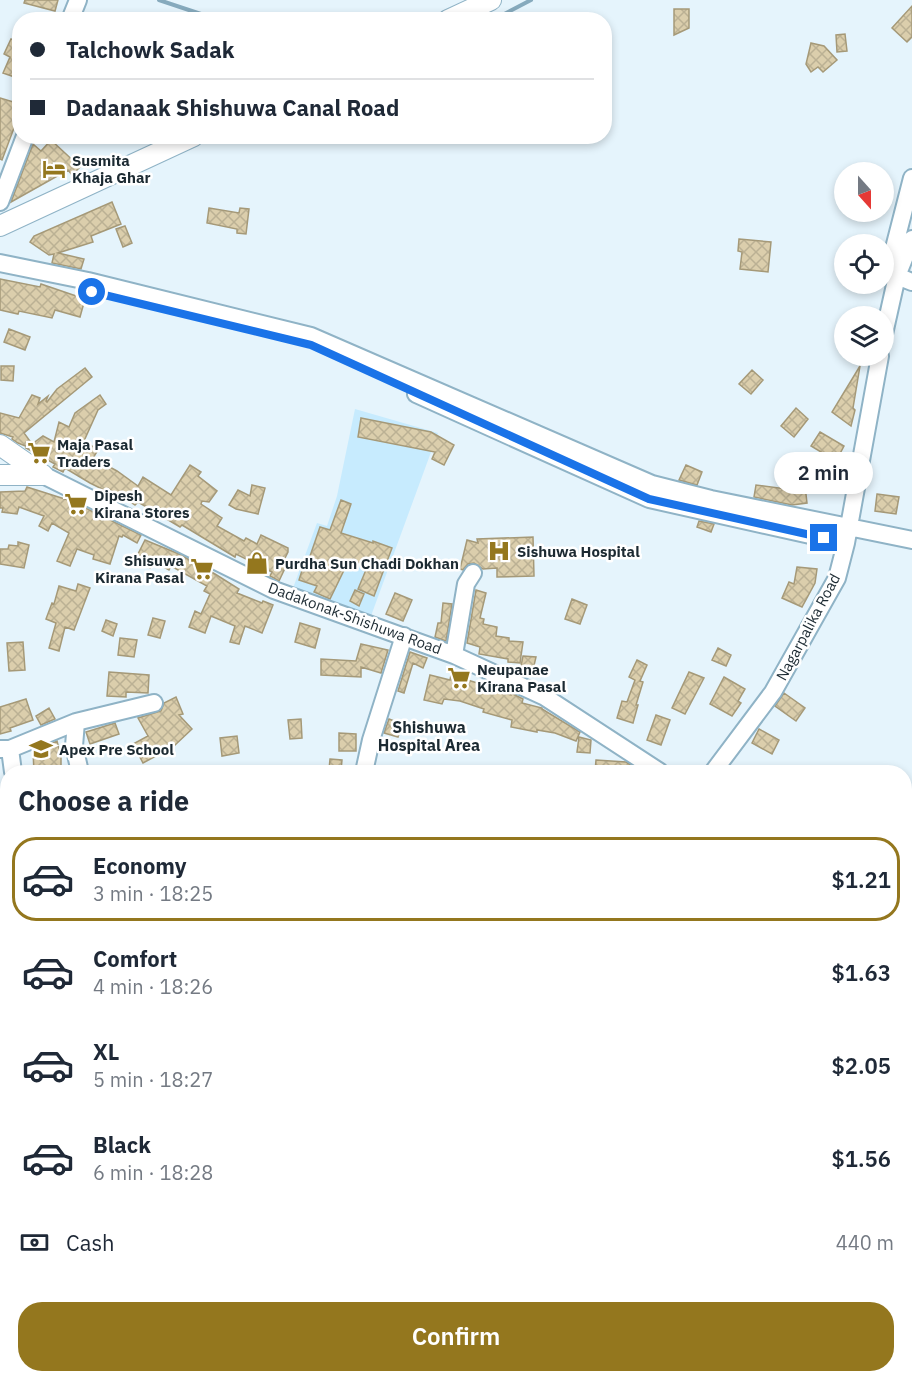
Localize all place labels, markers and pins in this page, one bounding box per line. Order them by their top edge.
place label: Susmita Khaja Ghar [72,151,151,187]
hotel icon: Susmita Khaja Ghar [41,156,67,182]
place label: Maja Pasal Traders [57,435,133,471]
supermarket icon: Maja Pasal Traders [26,440,52,466]
place label: Dipesh Kirana Stores [94,486,190,522]
supermarket icon: Dipesh Kirana Stores [63,491,89,517]
hospital icon: Sishuwa Hospital [486,538,512,564]
place label: Sishuwa Hospital [517,542,640,561]
shop icon: Purdha Sun Chadi Dokhan [244,550,270,576]
place label: Shisuwa Kirana Pasal [95,551,184,587]
place label: Purdha Sun Chadi Dokhan [275,554,459,573]
supermarket icon: Shisuwa Kirana Pasal [189,556,215,582]
place label: Neupanae Kirana Pasal [477,660,566,696]
supermarket icon: Neupanae Kirana Pasal [446,665,472,691]
school or university icon: Apex Pre School [28,736,54,762]
place label: Apex Pre School [59,740,174,759]

